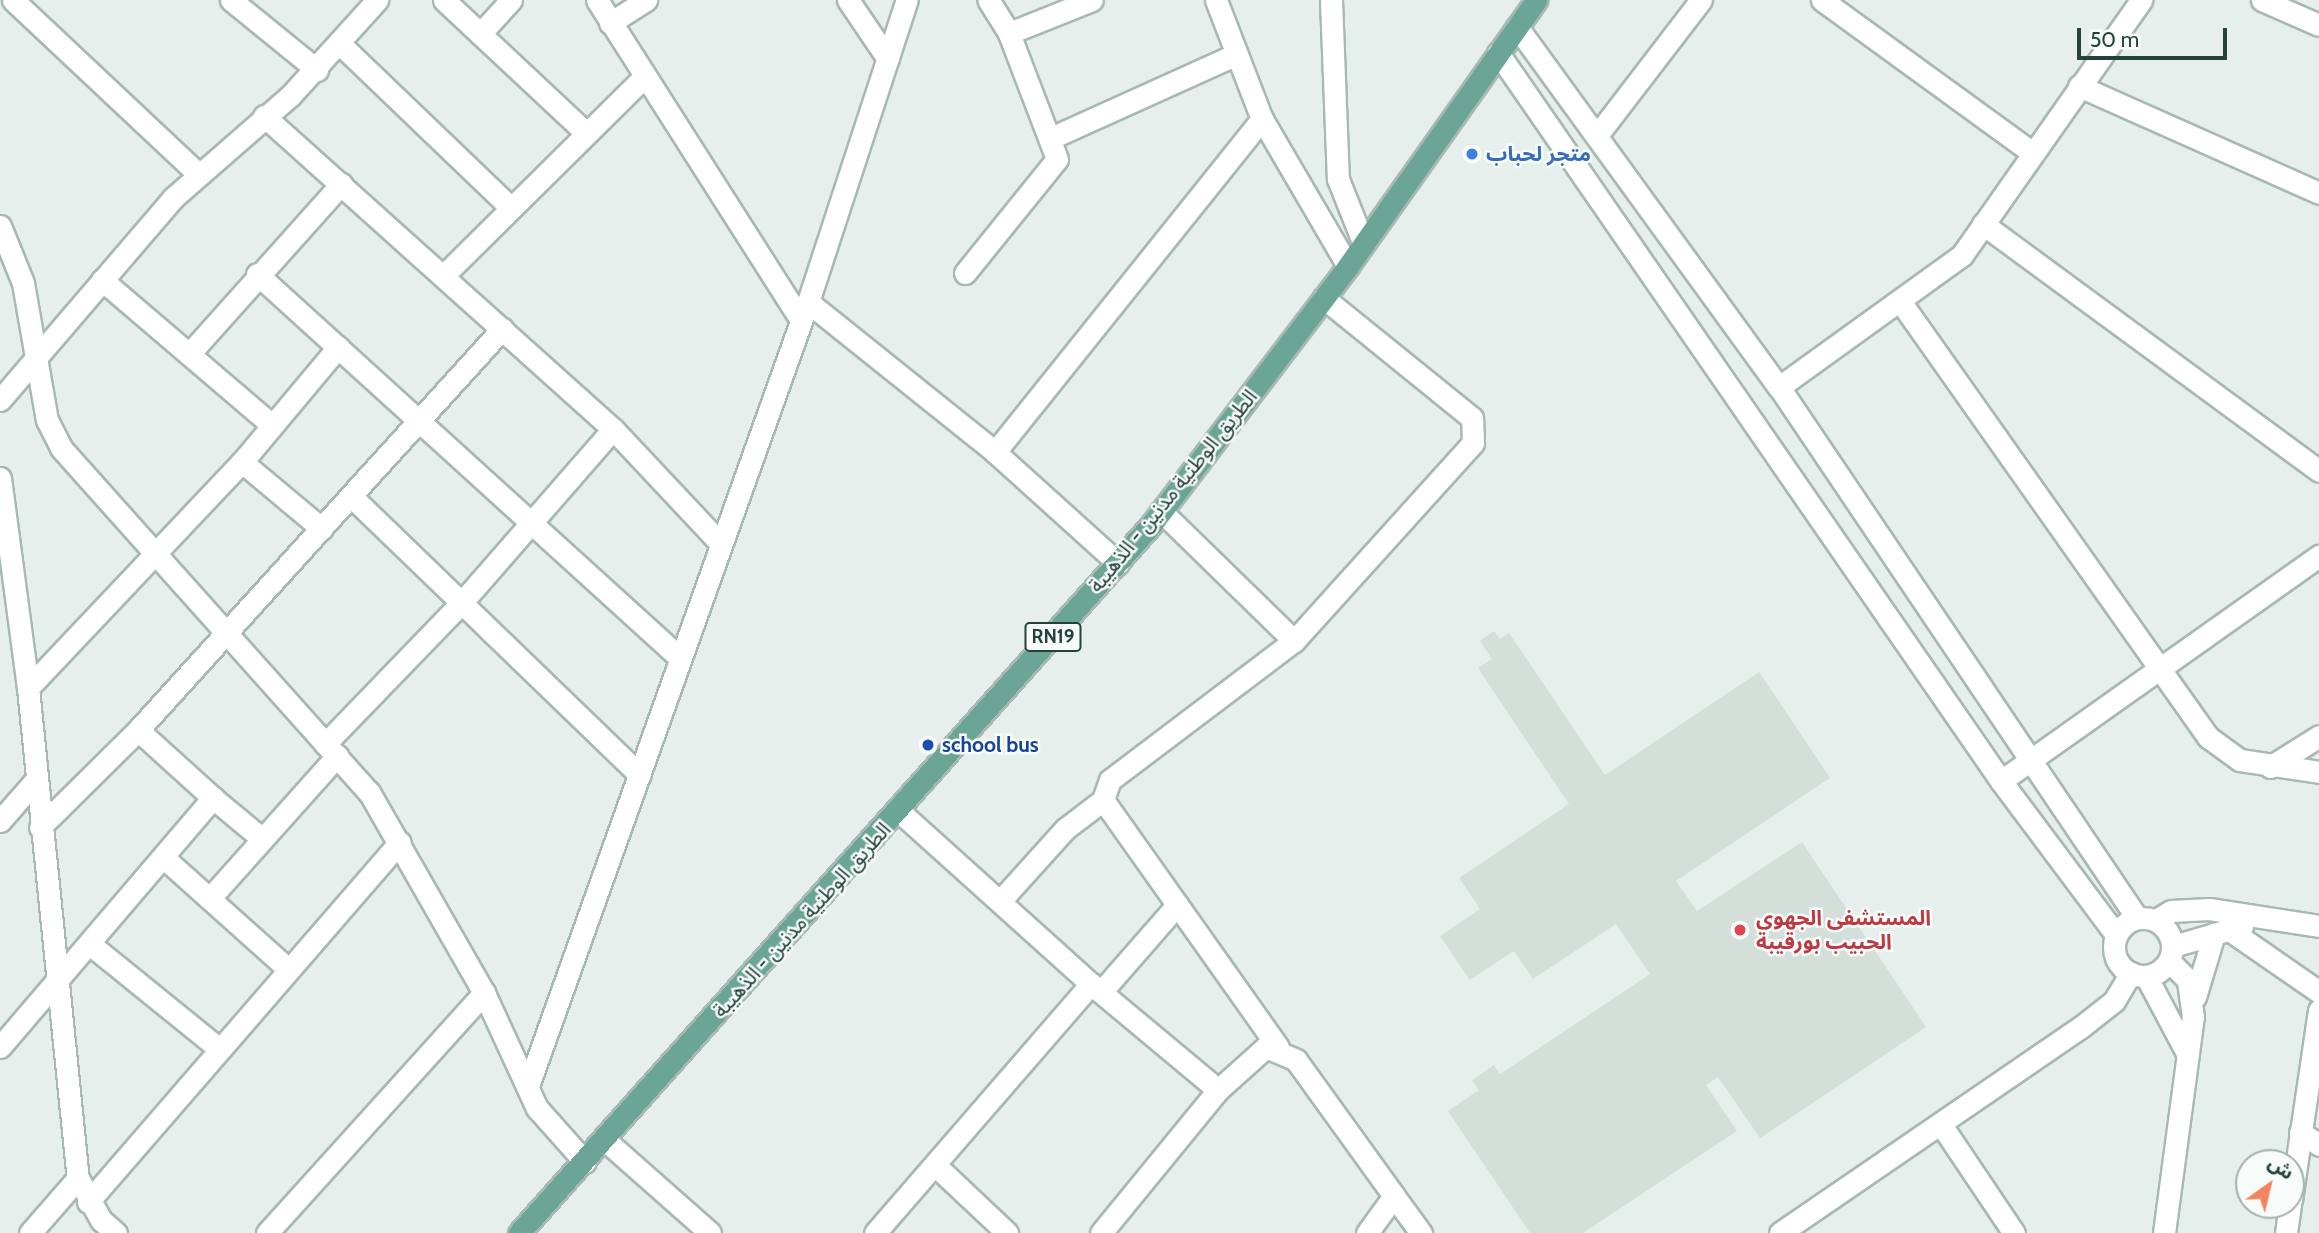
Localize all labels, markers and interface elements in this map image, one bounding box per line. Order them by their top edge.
scale bar [2081,14,2232,58]
text: 50 m [2090,27,2139,52]
place label: متجر لحباب [1486,141,1591,167]
marker: متجر لحباب [1464,146,1480,162]
street label: الطريق الوطنية مدنين - الذهيبة [1083,384,1263,598]
road number: RN19 [1023,622,1083,652]
place label: school bus [942,732,1039,758]
marker: school bus [920,737,936,753]
street label: الطريق الوطنية مدنين - الذهيبة [708,817,896,1023]
place label: المستشفى الجهوي الحبيب بورقيبة [1756,905,1931,955]
marker: المستشفى الجهوي الحبيب بورقيبة [1730,920,1750,940]
north arrow [2235,1149,2305,1219]
text: ش [2264,1151,2298,1185]

